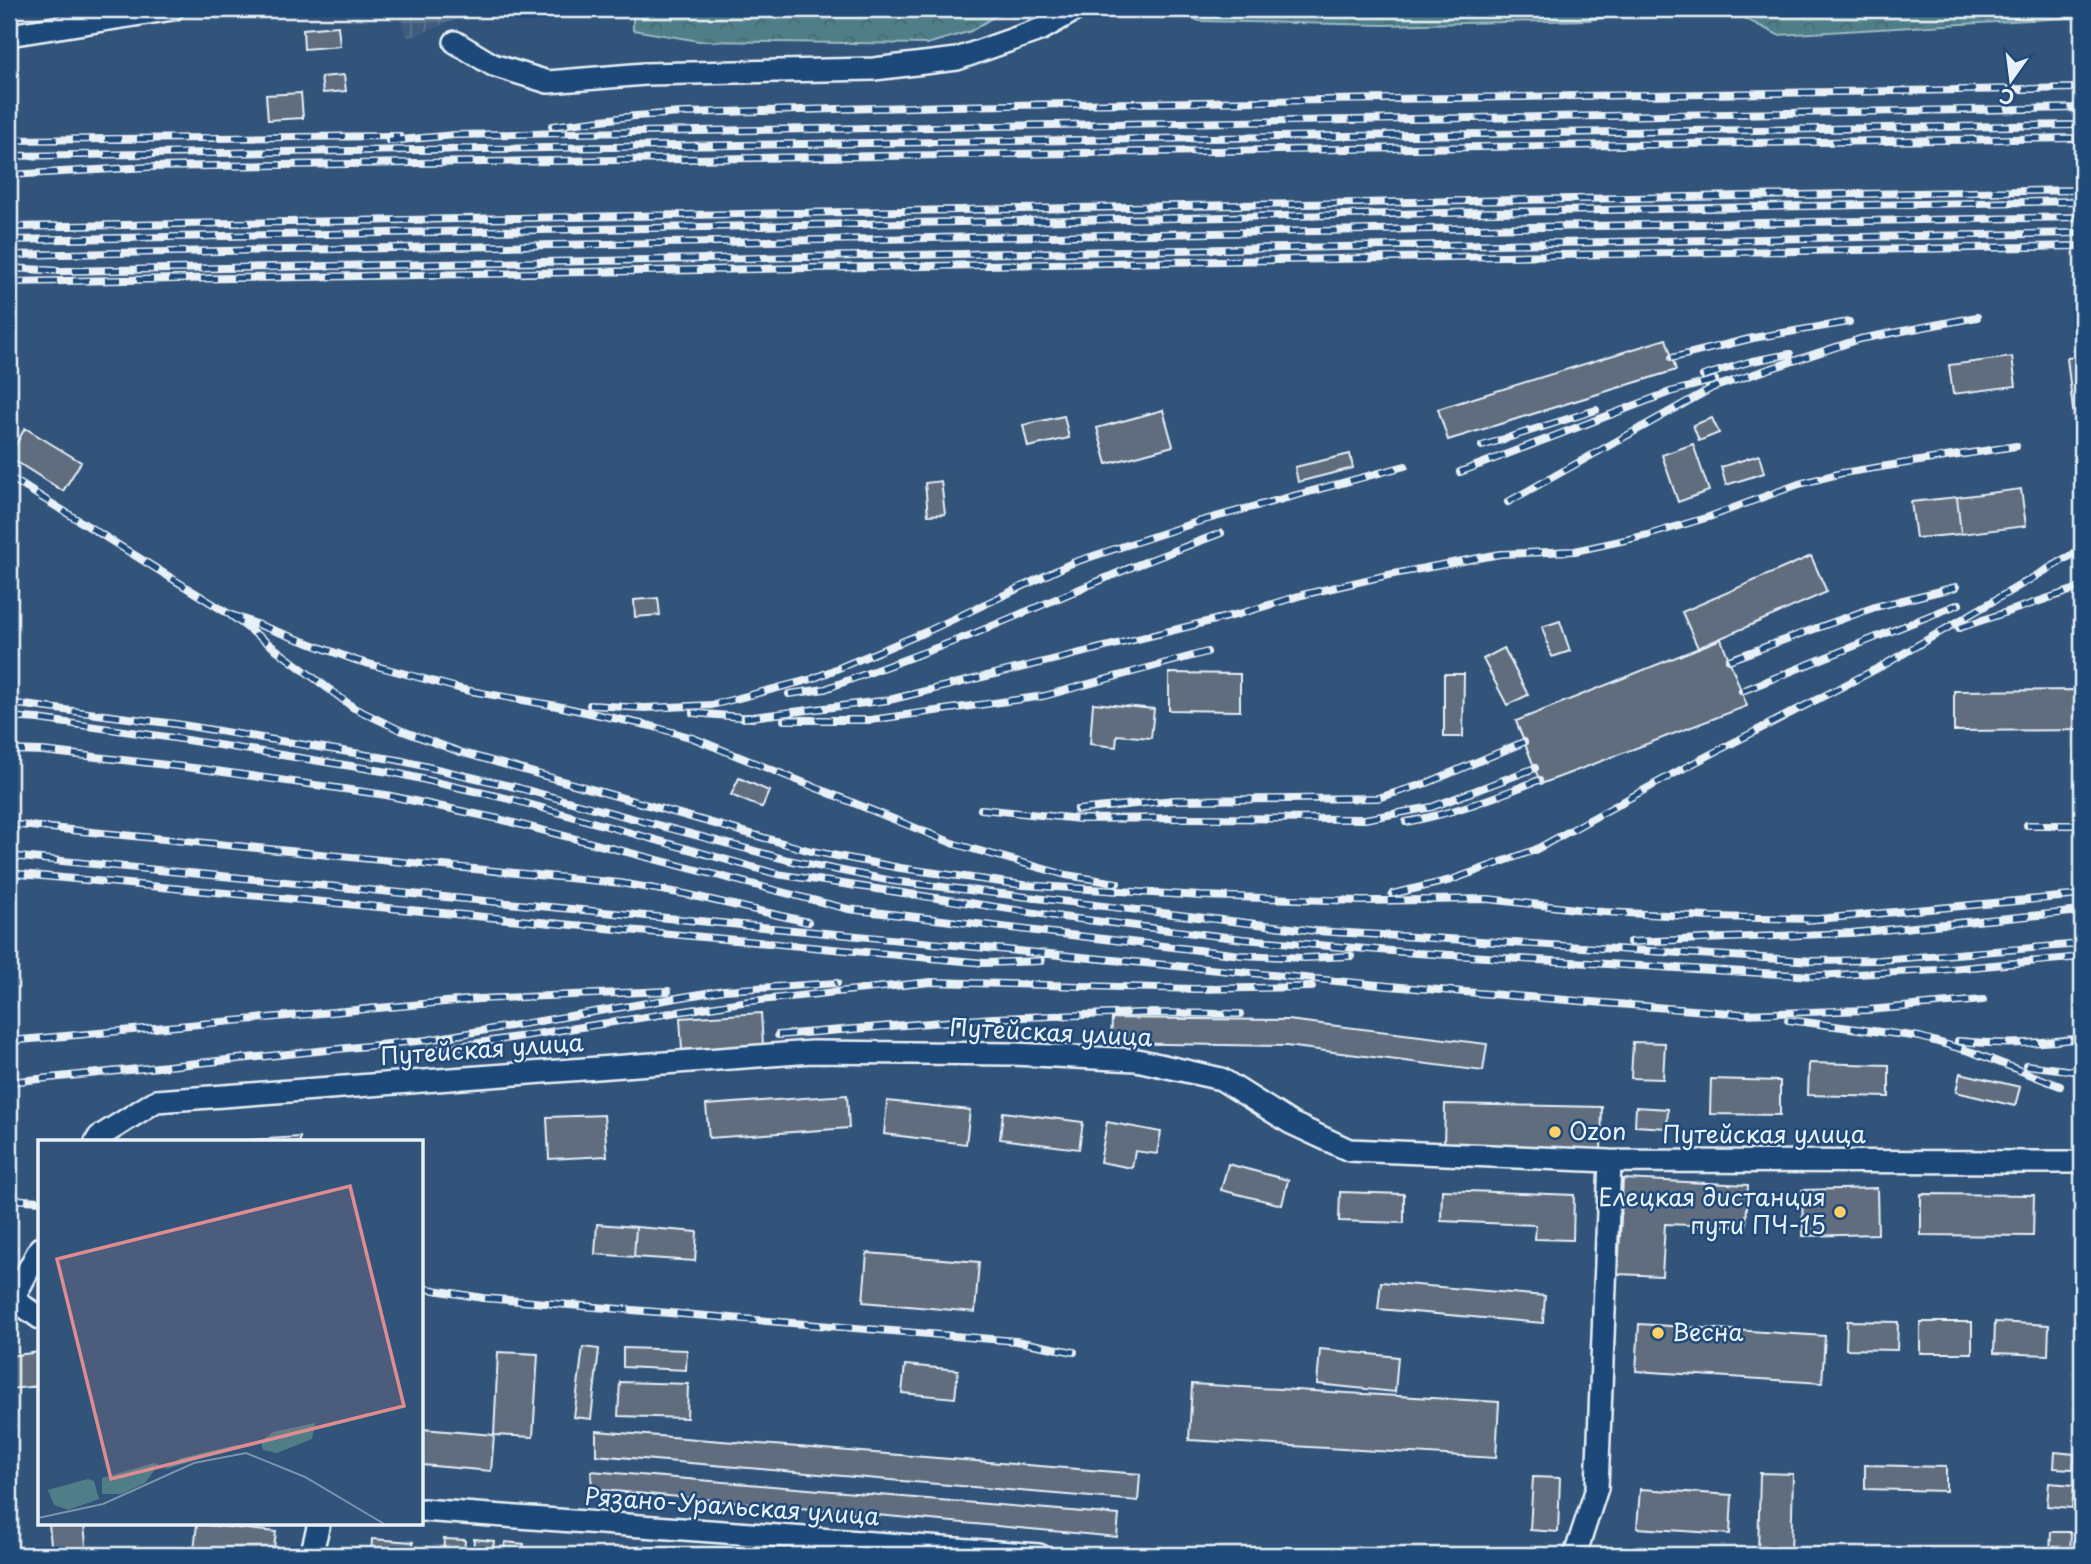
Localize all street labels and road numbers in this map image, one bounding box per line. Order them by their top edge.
street label: Путейская улица [949,1008,1154,1054]
street label: Путейская улица [379,1023,585,1073]
street label: Путейская улица [1662,1115,1866,1151]
street label: Рязано-Уральская улица [583,1477,881,1533]

